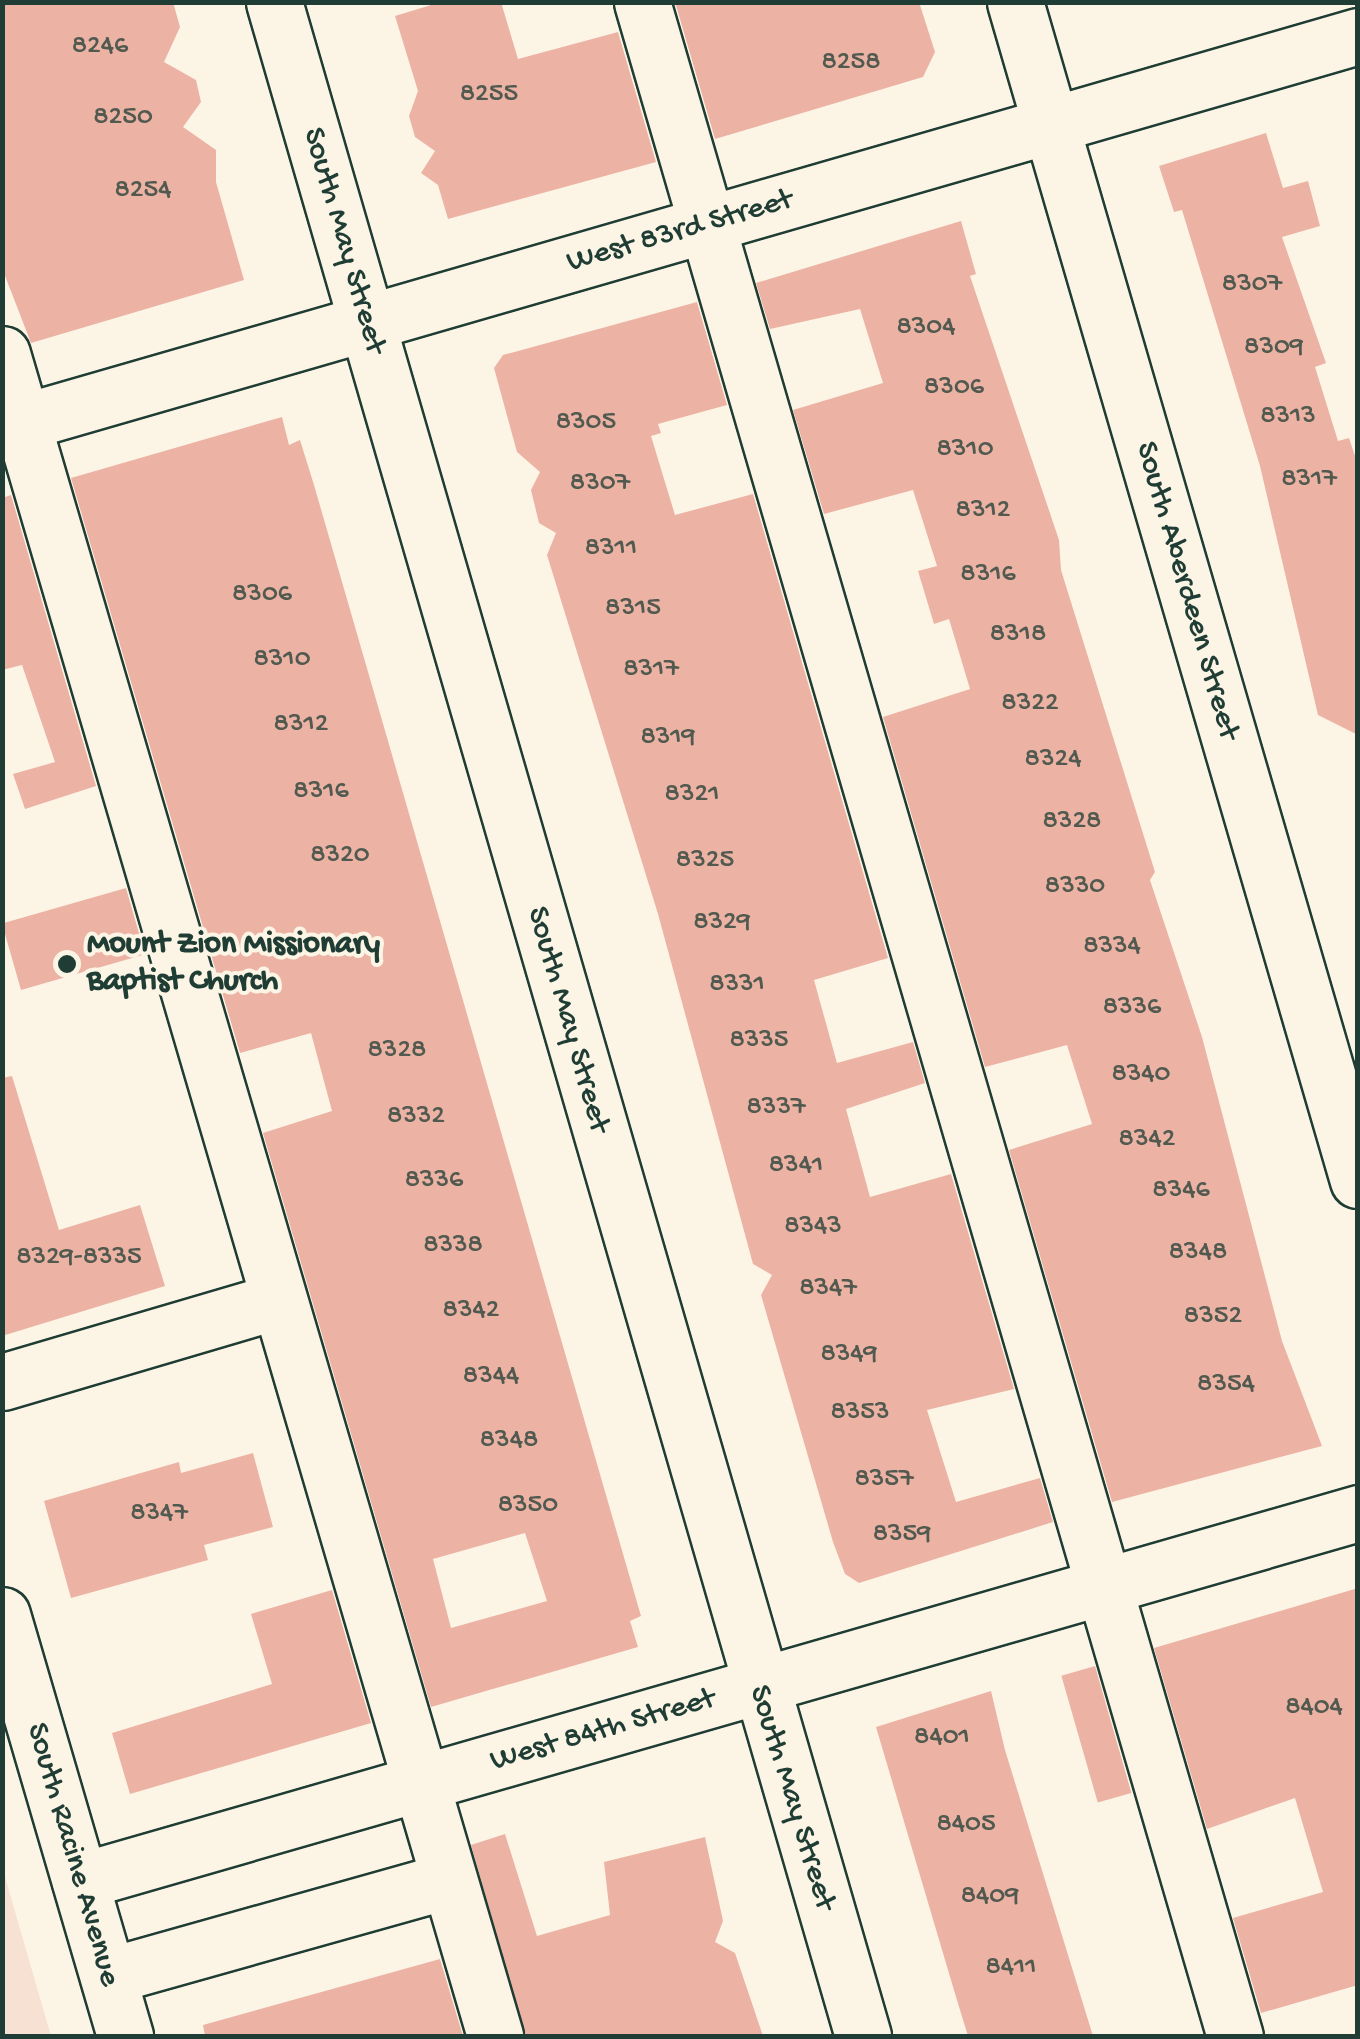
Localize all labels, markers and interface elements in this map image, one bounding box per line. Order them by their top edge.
house number: 8246 [72,30,128,64]
house number: 8258 [821,46,881,80]
house number: 8255 [460,78,518,112]
house number: 8250 [93,101,153,135]
street label: South May Street [292,124,394,358]
house number: 8254 [114,174,172,208]
street label: West 83rd Street [563,181,797,283]
house number: 8307 [1222,268,1282,302]
house number: 8304 [896,311,956,345]
house number: 8309 [1244,331,1304,365]
house number: 8306 [924,371,984,405]
house number: 8313 [1260,400,1316,434]
house number: 8305 [556,406,616,440]
house number: 8310 [936,433,994,467]
street label: South Aberdeen Street [1125,438,1247,744]
house number: 8317 [1281,463,1337,497]
house number: 8307 [570,467,630,501]
house number: 8312 [956,494,1010,528]
house number: 8311 [585,532,637,566]
house number: 8316 [960,558,1016,592]
house number: 8306 [232,578,292,612]
house number: 8315 [605,592,661,626]
house number: 8318 [990,618,1046,652]
house number: 8310 [253,643,311,677]
house number: 8317 [623,653,679,687]
house number: 8322 [1001,687,1059,721]
house number: 8312 [274,708,328,742]
house number: 8319 [640,721,696,755]
house number: 8324 [1025,743,1081,777]
house number: 8316 [293,775,349,809]
house number: 8321 [665,778,719,812]
house number: 8328 [1043,805,1101,839]
house number: 8320 [310,839,370,873]
house number: 8325 [676,844,734,878]
house number: 8330 [1045,870,1105,904]
street label: South May Street [516,903,618,1137]
house number: 8329 [693,906,751,940]
place label: Mount Zion Missionary Baptist Church [87,927,380,1002]
house number: 8334 [1083,930,1141,964]
marker: Mount Zion Missionary Baptist Church [56,953,78,975]
house number: 8331 [709,968,765,1002]
house number: 8336 [1103,991,1161,1025]
house number: 8335 [729,1024,789,1058]
house number: 8328 [368,1034,426,1068]
house number: 8340 [1111,1058,1171,1092]
house number: 8337 [747,1091,805,1125]
house number: 8332 [387,1100,445,1134]
house number: 8342 [1119,1123,1175,1157]
house number: 8341 [769,1149,823,1183]
house number: 8336 [405,1164,463,1198]
house number: 8346 [1152,1174,1210,1208]
house number: 8343 [784,1210,842,1244]
house number: 8338 [423,1229,483,1263]
house number: 8348 [1169,1236,1227,1270]
house number: 8329-8335 [16,1241,142,1275]
house number: 8347 [799,1272,857,1306]
house number: 8342 [443,1294,499,1328]
house number: 8352 [1184,1300,1242,1334]
house number: 8349 [820,1338,878,1372]
house number: 8344 [463,1360,519,1394]
house number: 8354 [1197,1368,1255,1402]
house number: 8353 [830,1396,890,1430]
house number: 8348 [480,1424,538,1458]
house number: 8357 [854,1463,914,1497]
house number: 8350 [498,1489,558,1523]
house number: 8347 [130,1497,188,1531]
house number: 8359 [873,1518,931,1552]
street label: West 84th Street [486,1681,720,1781]
street label: South May Street [739,1681,843,1915]
house number: 8404 [1285,1691,1343,1725]
street label: South Racine Avenue [16,1719,128,1991]
house number: 8401 [914,1721,970,1755]
house number: 8405 [936,1808,996,1842]
house number: 8409 [961,1880,1019,1914]
house number: 8411 [985,1951,1037,1985]

